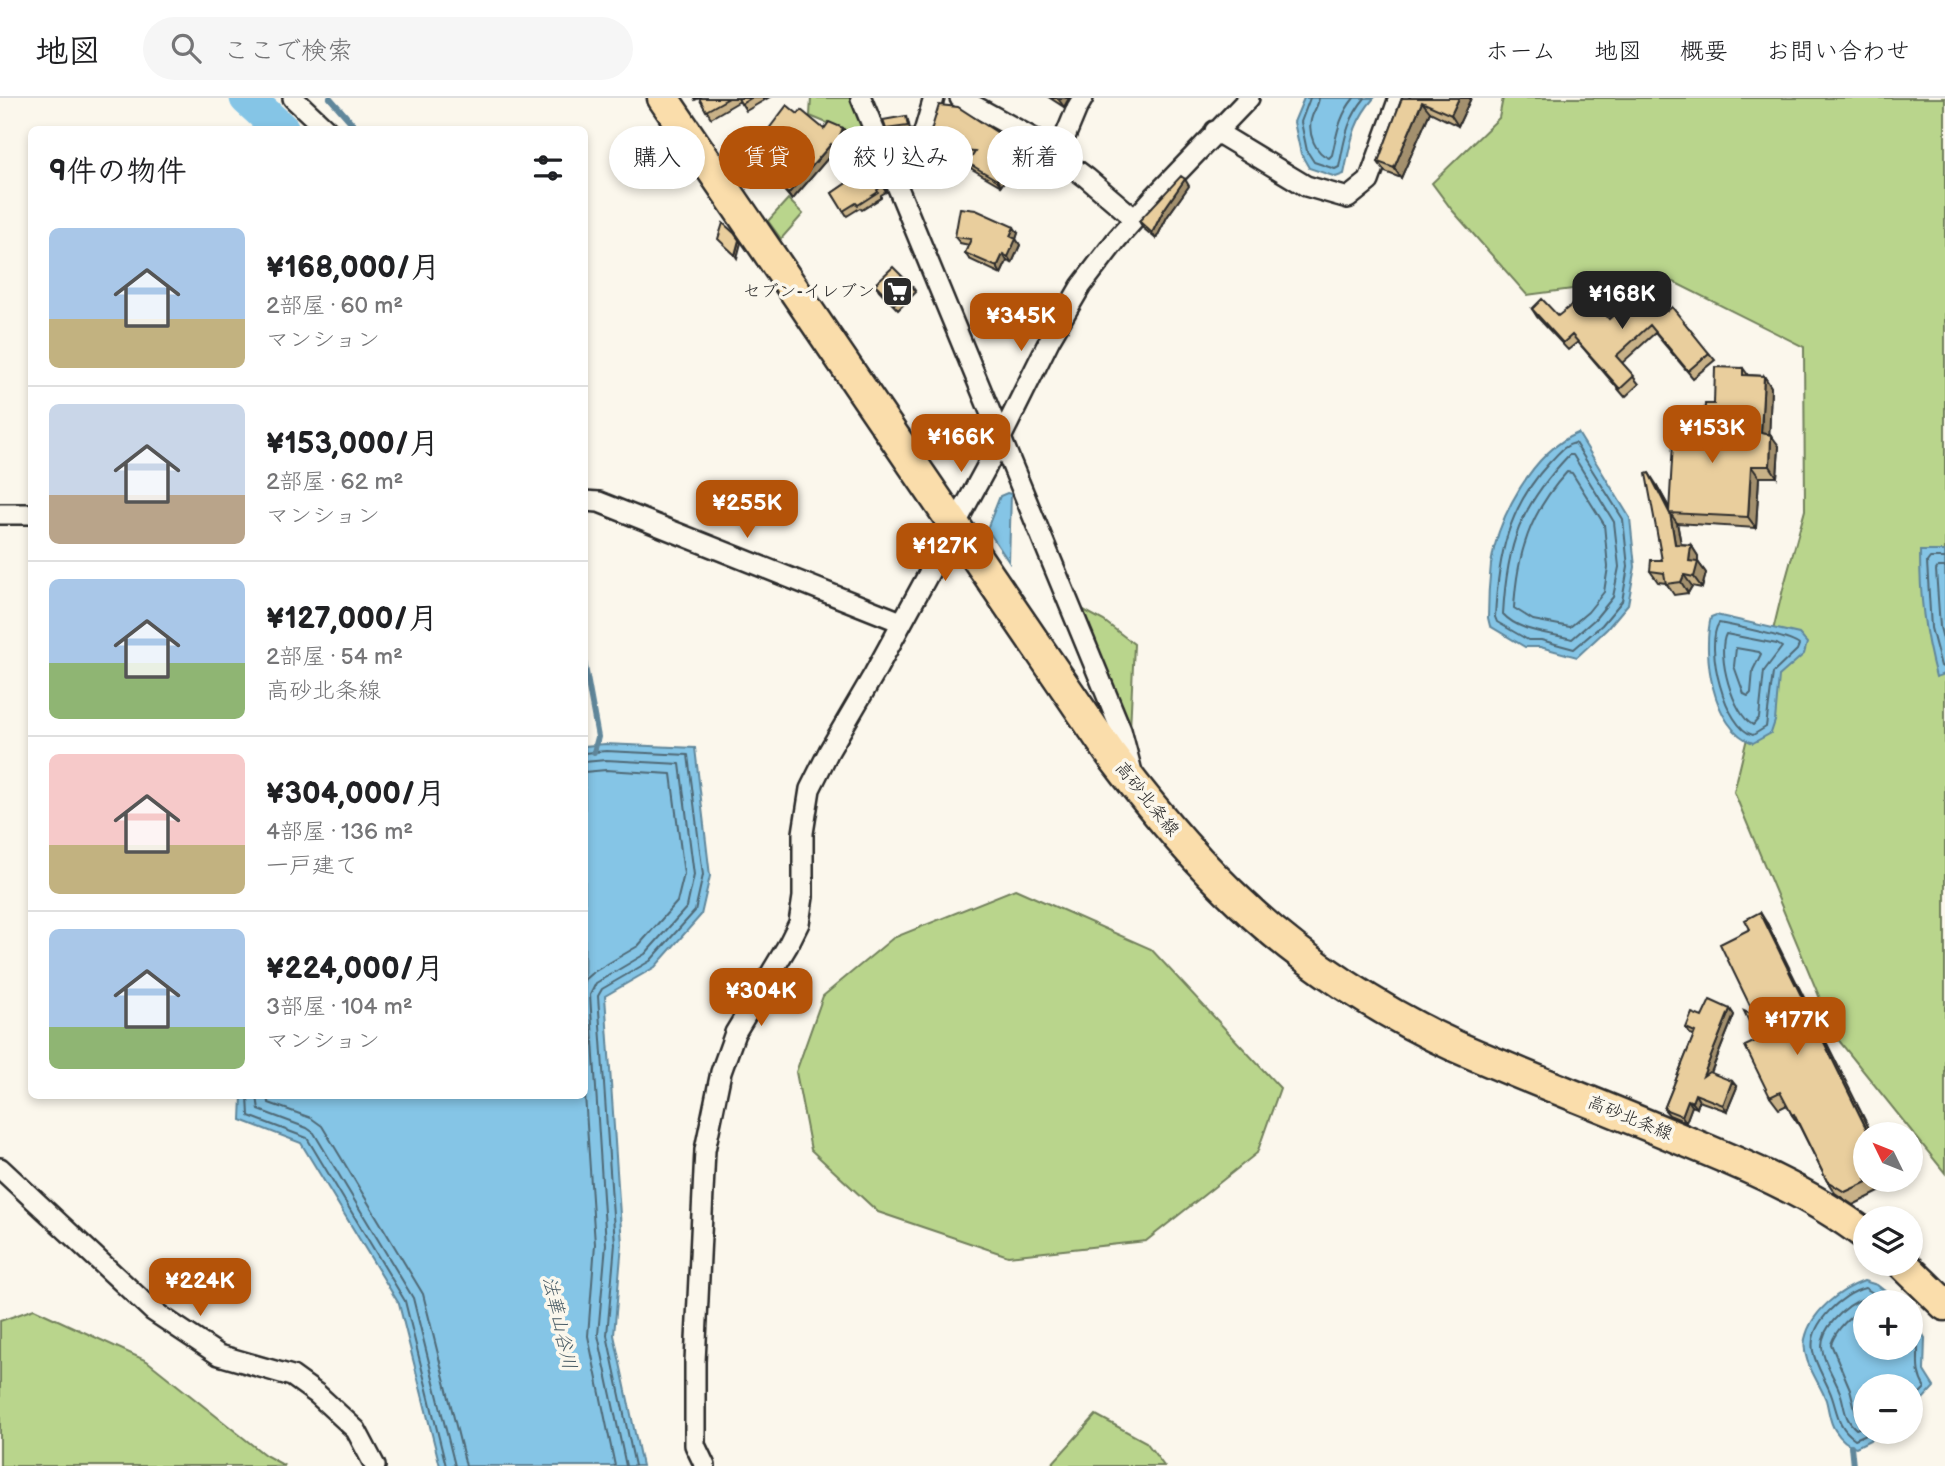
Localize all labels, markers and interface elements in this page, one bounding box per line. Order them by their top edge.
search box [143,17,633,80]
icon: search [167,29,205,67]
text: 地図 [35,32,101,72]
text: ここで検索 [223,36,353,67]
text: ホーム [1485,37,1556,66]
text: 地図 [1594,37,1642,66]
text: 概要 [1680,37,1728,66]
text: お問い合わせ [1766,37,1910,66]
chip: 購入 [609,126,705,189]
chip: 賃貸 [719,126,815,189]
chip: 絞り込み [829,126,973,189]
chip: 新着 [987,126,1083,189]
icon: filters [529,149,567,187]
text: 9件の物件 [49,154,187,190]
text: ¥168,000/月 [266,250,440,286]
icon: home [105,256,189,340]
pin: ¥168K [1573,272,1671,331]
supermarket icon: セブン-イレブン [881,274,915,308]
text: ¥168K [1588,280,1656,308]
place label: セブン-イレブン [742,281,875,302]
text: 2部屋 · 60 m² [266,292,403,320]
pin: ¥345K [972,294,1070,353]
text: ¥345K [986,302,1056,330]
text: マンション [266,326,380,354]
pin: ¥153K [1663,406,1761,465]
pin: ¥166K [912,414,1010,474]
text: ¥153K [1679,414,1745,442]
text: ¥166K [927,423,995,451]
text: ¥153,000/月 [266,426,439,462]
icon: home [105,432,189,516]
text: 2部屋 · 62 m² [266,468,403,496]
pin: ¥255K [698,480,796,540]
text: ¥255K [712,489,782,517]
text: マンション [266,502,380,530]
pin: ¥127K [896,524,994,583]
text: ¥127K [912,532,978,560]
text: ¥127,000/月 [266,601,438,637]
icon: home [105,607,189,691]
text: 2部屋 · 54 m² [266,643,403,671]
text: 高砂北条線 [266,677,381,705]
street label: 高砂北条線 [1111,757,1183,841]
text: ¥304,000/月 [266,776,445,812]
icon: home [105,782,189,866]
text: 4部屋 · 136 m² [266,818,413,846]
text: 一戸建て [266,852,358,880]
text: ¥224,000/月 [266,951,444,987]
icon: home [105,957,189,1041]
pin: ¥304K [712,968,810,1028]
text: ¥304K [725,977,797,1005]
text: 3部屋 · 104 m² [266,993,413,1021]
pin: ¥177K [1748,998,1846,1057]
text: ¥177K [1765,1006,1829,1034]
text: マンション [266,1027,380,1055]
street label: 高砂北条線 [1584,1091,1676,1145]
north arrow [1853,1122,1923,1192]
map controls [1853,1122,1923,1444]
button: layers [1853,1206,1923,1276]
pin: ¥224K [151,1258,249,1318]
text: ¥224K [165,1267,235,1295]
water label: 法華山谷川 [537,1274,581,1372]
button: + [1853,1290,1923,1360]
button: − [1853,1374,1923,1444]

